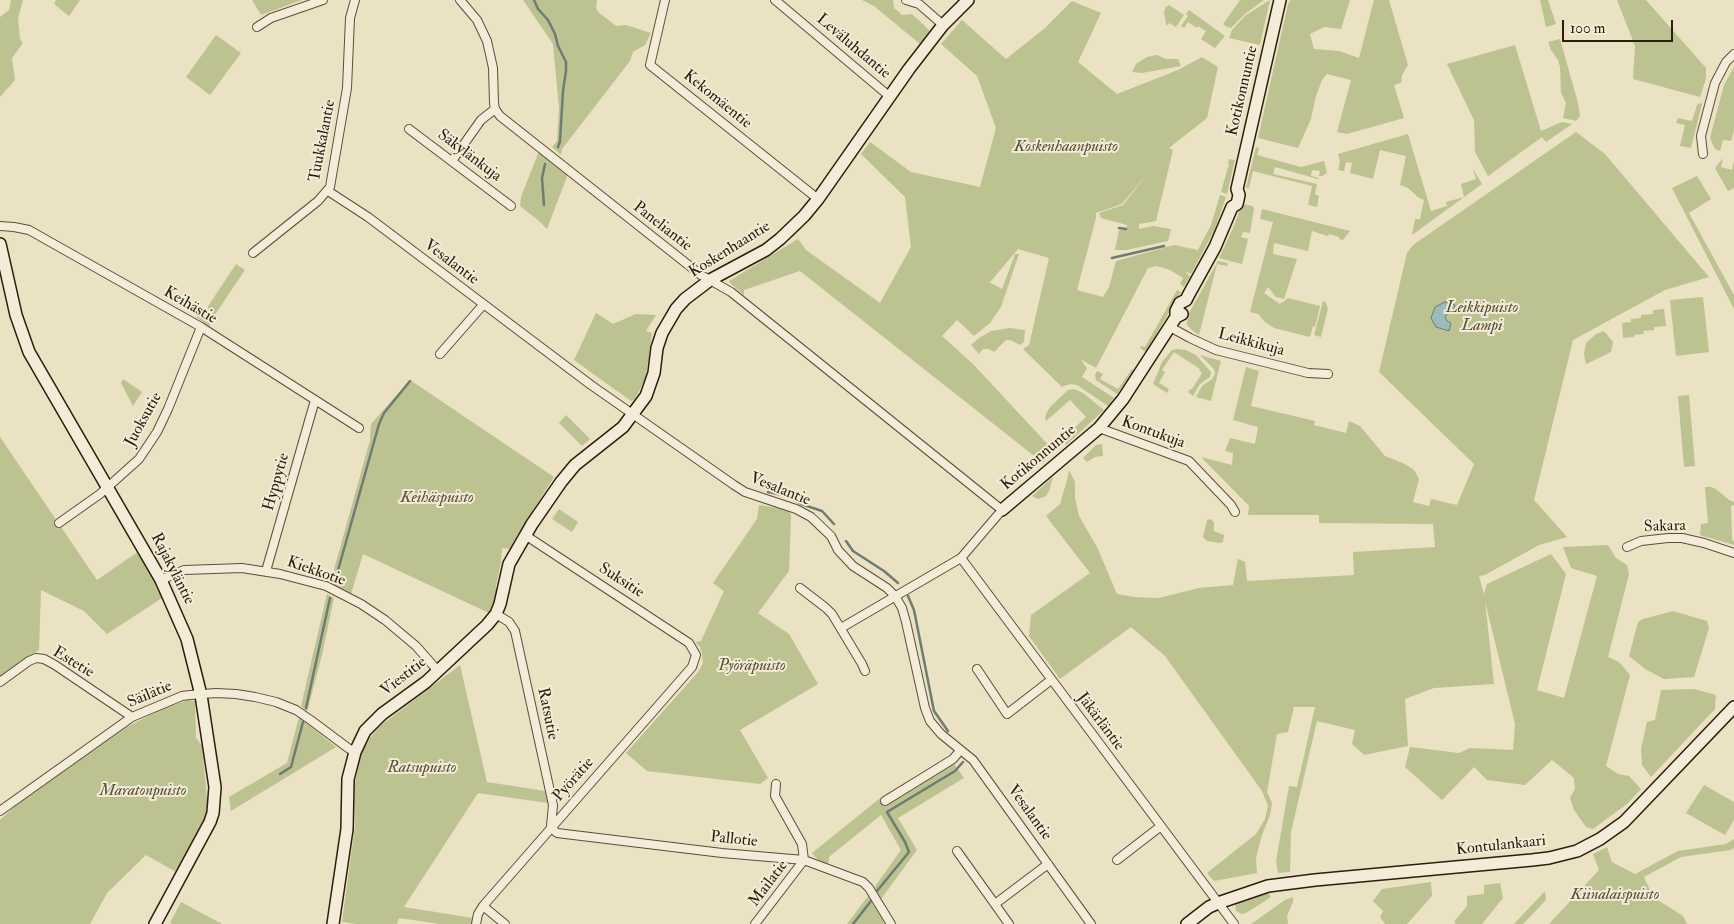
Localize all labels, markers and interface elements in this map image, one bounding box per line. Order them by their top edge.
street label: Leväluhdantie [812,10,894,84]
scale bar [1564,10,1675,42]
text: 100 m [1570,19,1605,38]
street label: Kotikonnuntie [1223,44,1263,138]
street label: Kekomäentie [679,67,755,133]
street label: Tuukkalantie [306,98,340,184]
street label: Säkylänkuja [433,126,505,186]
park label: Koskenhaanpuisto [1014,138,1118,158]
street label: Paneliantie [629,198,695,256]
street label: Koskenhaantie [686,217,774,283]
street label: Vesalantie [420,236,482,290]
street label: Keihästie [160,283,220,329]
park label: Leikkipuisto Lampi [1446,299,1518,337]
street label: Leikkikuja [1216,325,1286,361]
street label: Juoksutie [121,389,167,451]
street label: Kontukuja [1119,413,1187,453]
street label: Kotikonnuntie [998,421,1080,495]
street label: Hyppytie [260,451,294,513]
street label: Vesalantie [747,469,813,511]
park label: Keihäspuisto [400,489,474,509]
street label: Sakara [1644,517,1686,537]
street label: Rajakyläntie [146,530,198,608]
street label: Kiekkotie [284,553,348,591]
street label: Suksitie [595,559,647,603]
street label: Estetie [49,643,97,683]
street label: Viestitie [377,653,431,701]
park label: Pyöräpuisto [718,657,786,677]
street label: Säilätie [125,677,175,713]
street label: Ratsutie [532,686,562,742]
street label: Jäkärläntie [1072,689,1128,755]
street label: Pyörätie [550,754,598,806]
park label: Ratsupuisto [388,759,456,779]
park label: Maratonpuisto [99,782,187,802]
street label: Vesalantie [1003,782,1055,844]
street label: Pallotie [709,828,759,852]
street label: Kontulankaari [1455,832,1547,860]
street label: Mailatie [745,857,793,911]
park label: Kiinalaispuisto [1571,886,1659,906]

